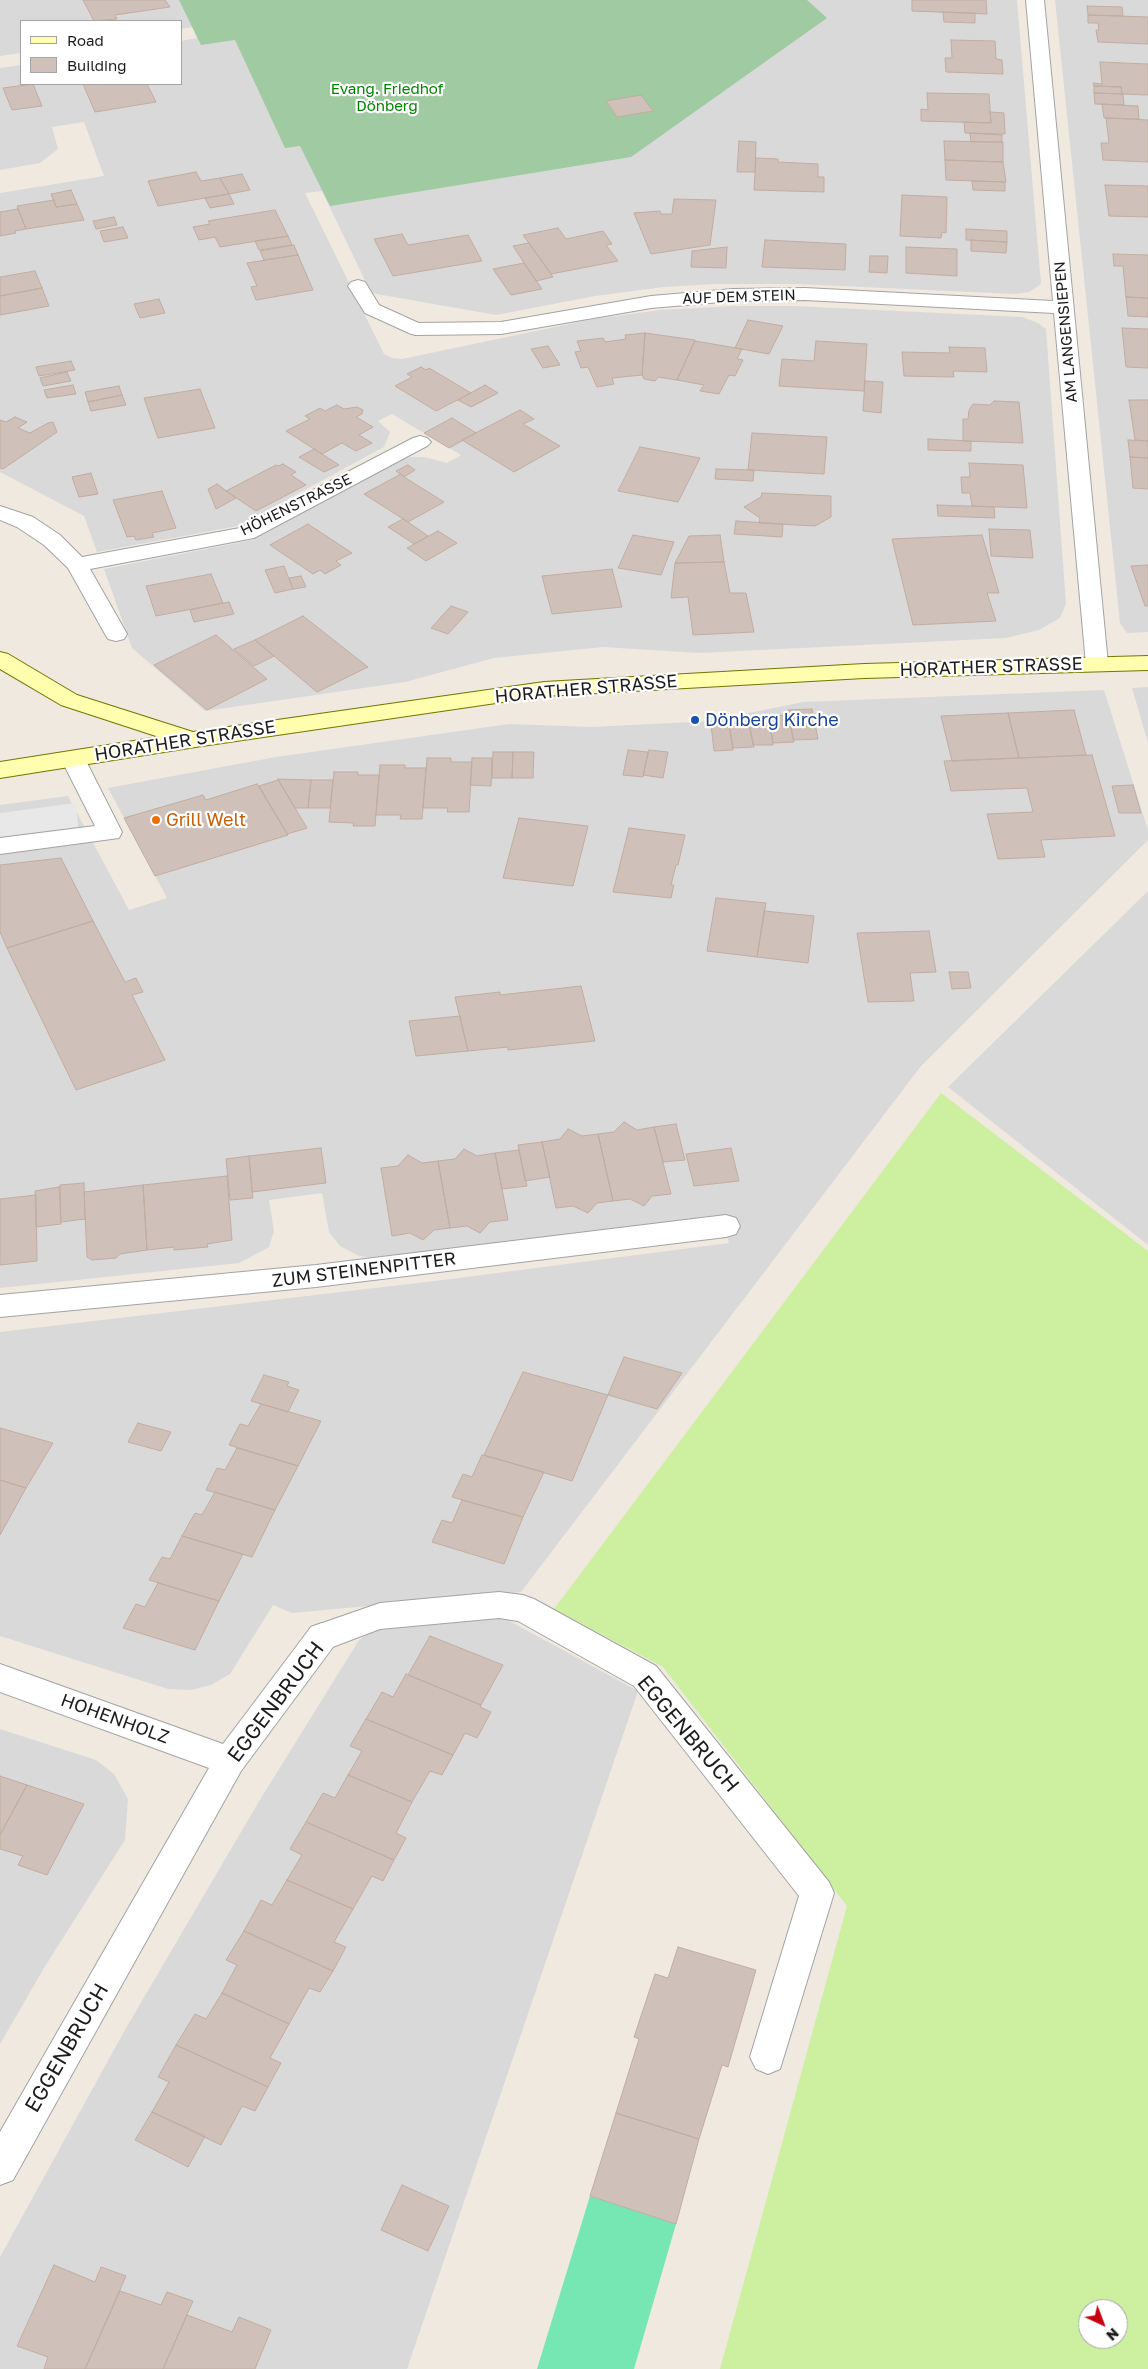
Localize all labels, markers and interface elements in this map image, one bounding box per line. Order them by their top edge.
legend [20,20,182,85]
text: Road [67,31,104,49]
text: Building [67,56,127,74]
park label: Evang. Friedhof Dönberg [331,80,443,115]
street label: AM LANGENSIEPEN [1051,260,1081,404]
street label: AUF DEM STEIN [682,286,796,308]
street label: HÖHENSTRASSE [237,470,355,540]
street label: HORATHER STRASSE [899,653,1083,681]
street label: HORATHER STRASSE [494,670,678,708]
place label: Dönberg Kirche [705,709,839,731]
marker: Dönberg Kirche [689,714,701,726]
street label: HORATHER STRASSE [93,716,277,766]
place label: Grill Welt [166,809,246,831]
marker: Grill Welt [150,814,162,826]
street label: ZUM STEINENPITTER [271,1248,457,1292]
street label: EGGENBRUCH [222,1637,330,1767]
street label: EGGENBRUCH [632,1670,744,1798]
street label: HOHENHOLZ [58,1689,172,1749]
street label: EGGENBRUCH [20,1979,114,2117]
north arrow [1078,2299,1128,2349]
text: N [1103,2325,1123,2344]

